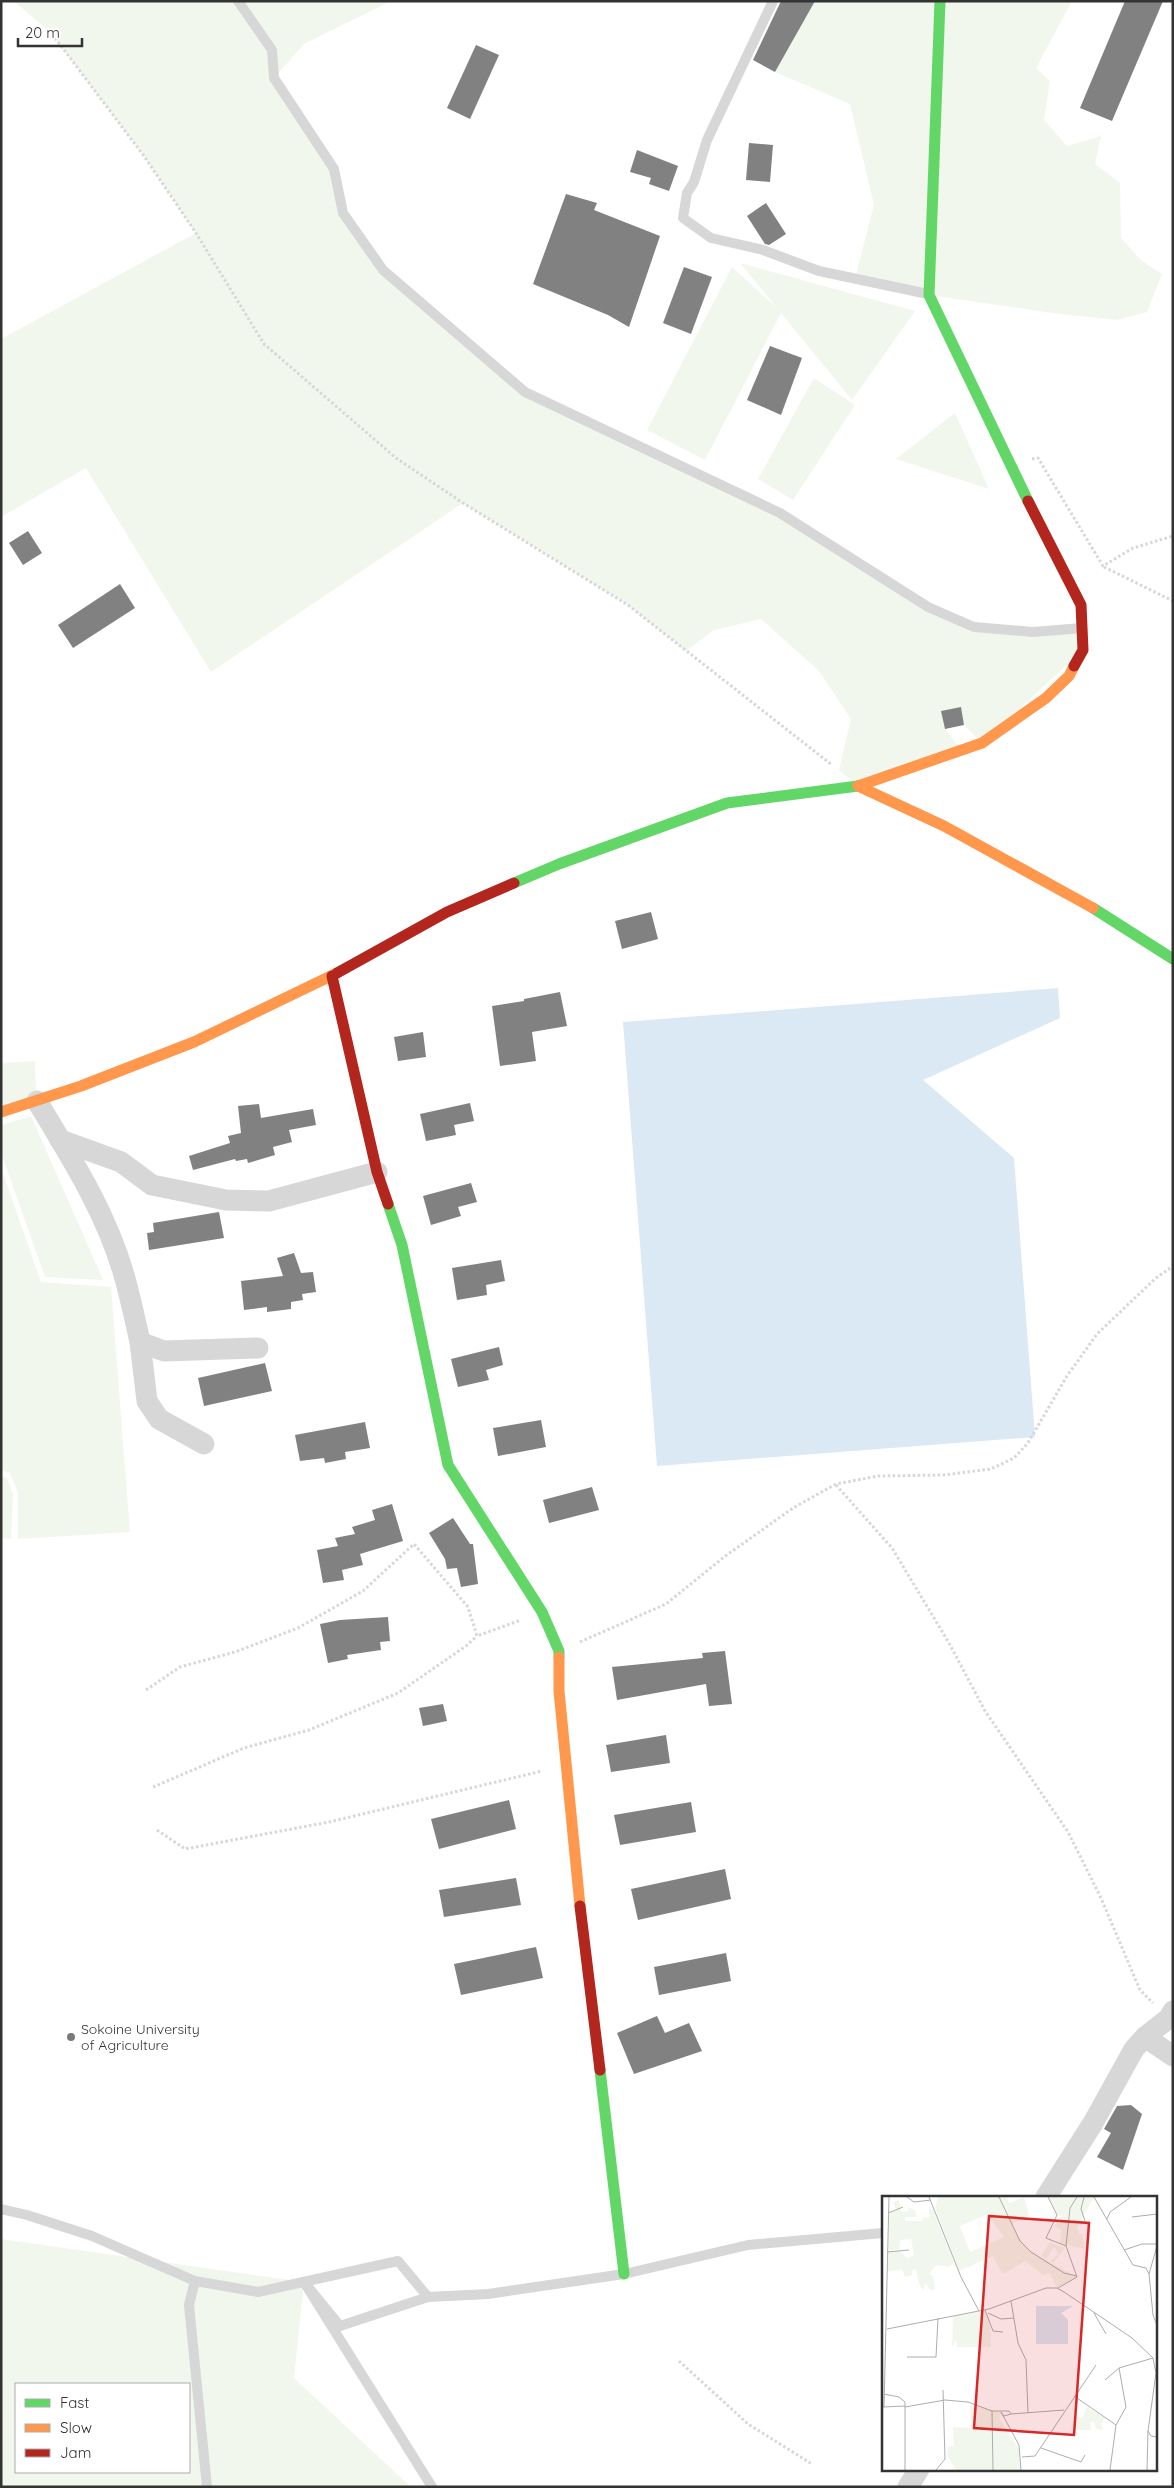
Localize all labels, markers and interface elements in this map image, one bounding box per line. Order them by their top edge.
scale bar [18,15,81,47]
text: 20 m [25,23,60,42]
place label: Sokoine University of Agriculture [81,2020,200,2054]
marker: Sokoine University of Agriculture [65,2031,77,2043]
inset map [882,2196,1156,2470]
legend [15,2383,190,2473]
text: Fast [60,2393,89,2412]
text: Slow [60,2418,92,2437]
text: Jam [60,2443,91,2462]

